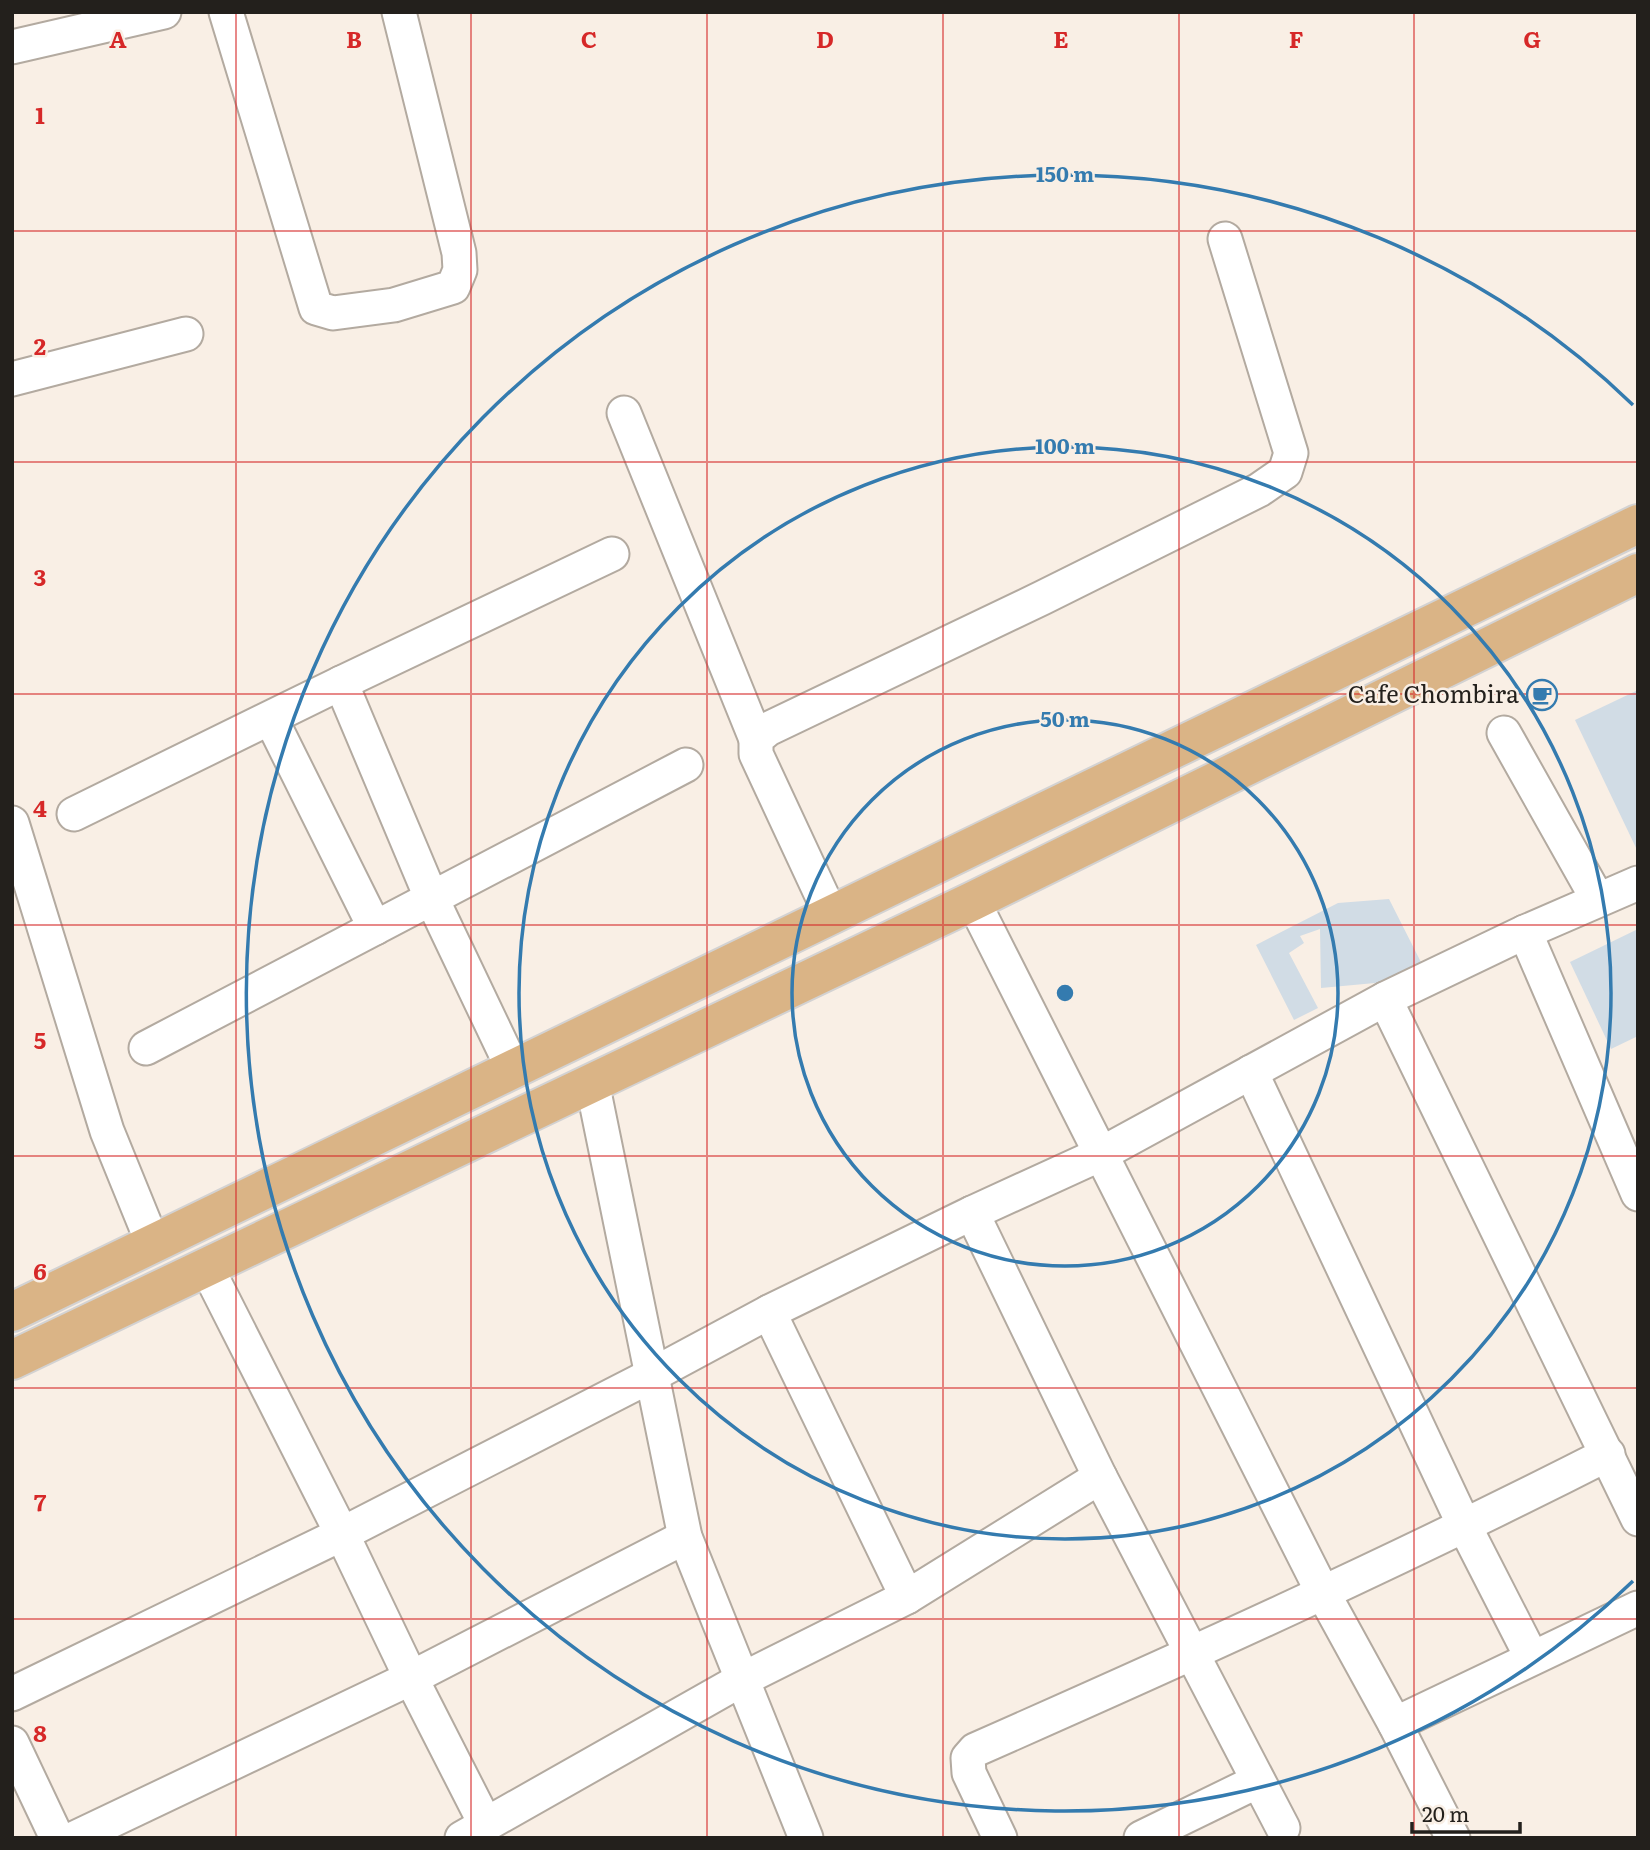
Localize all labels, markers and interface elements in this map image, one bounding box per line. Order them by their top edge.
text: A [109,21,127,55]
text: B [346,21,362,55]
text: C [581,21,597,55]
text: D [816,21,834,55]
text: E [1053,21,1069,55]
text: F [1289,21,1304,55]
text: G [1523,21,1541,55]
text: 1 [35,97,45,131]
text: 150 m [1036,157,1094,188]
text: 2 [34,328,46,362]
text: 100 m [1035,429,1095,460]
text: 3 [34,559,46,593]
place label: Cafe Chombira [1348,675,1519,710]
cafe icon: Cafe Chombira [1525,678,1559,712]
text: 50 m [1040,702,1090,733]
text: 4 [33,790,47,824]
centre of rings [1053,981,1077,1005]
text: 5 [34,1022,46,1056]
text: 6 [33,1253,47,1287]
text: 7 [34,1484,47,1518]
text: 8 [33,1715,47,1749]
scale bar [1412,1790,1520,1834]
text: 20 m [1422,1797,1469,1828]

